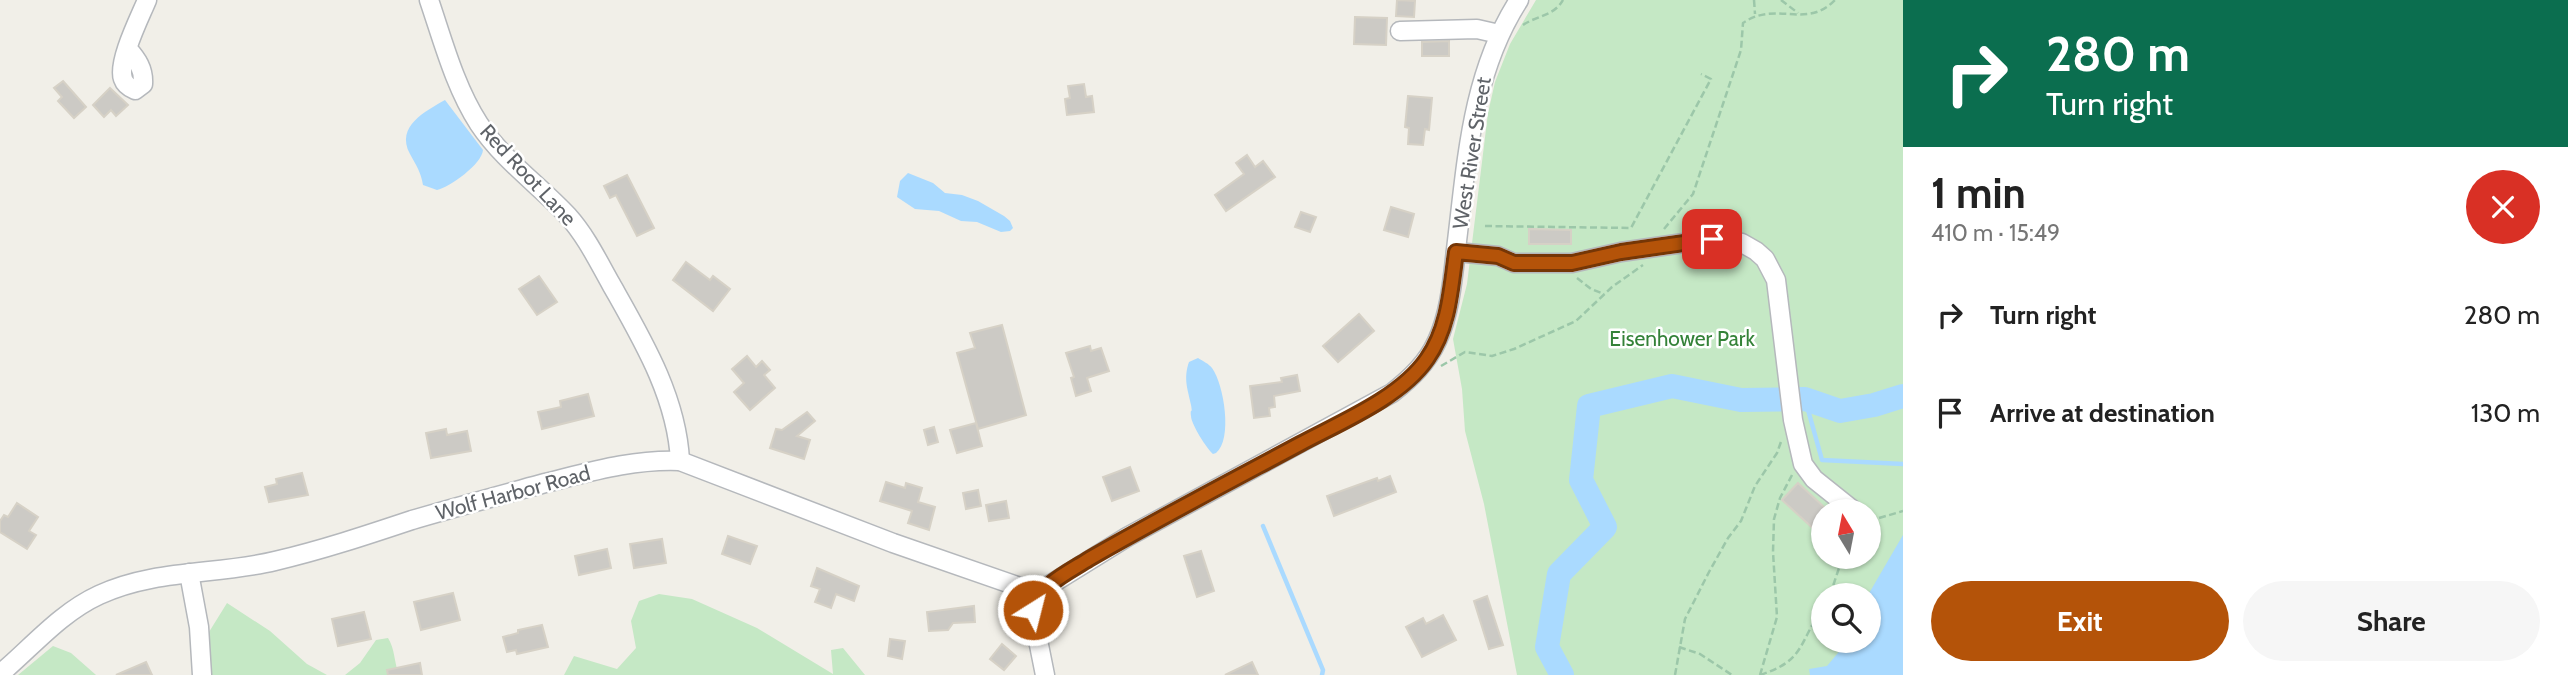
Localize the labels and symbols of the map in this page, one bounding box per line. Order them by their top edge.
street label: West River Street [1447,75,1496,231]
street label: Red Root Lane [475,119,582,231]
pin [1682,209,1742,269]
park label: Eisenhower Park [1609,326,1755,351]
street label: Wolf Harbor Road [433,460,593,525]
north arrow [1811,499,1881,569]
position arrow [996,573,1070,647]

